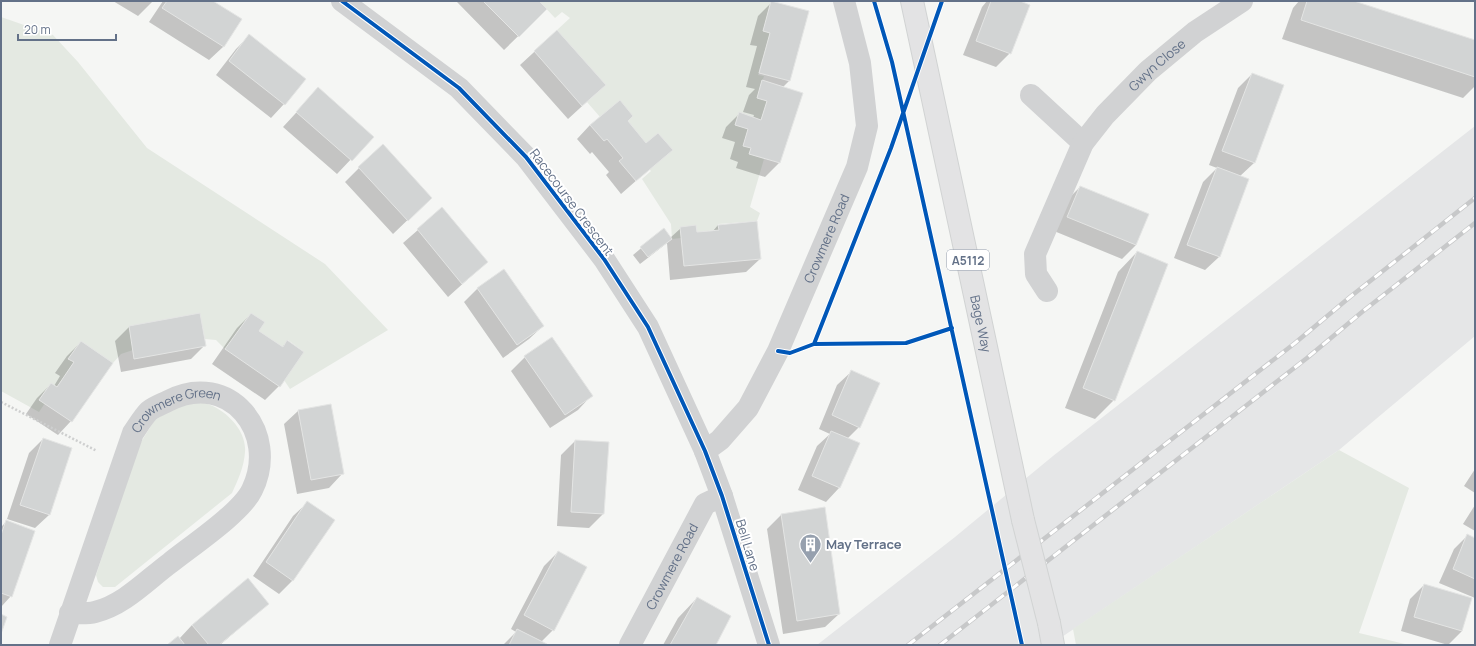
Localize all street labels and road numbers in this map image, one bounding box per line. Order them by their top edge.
street label: Gwyn Close [1124,34,1189,95]
street label: Racecourse Crescent [526,145,618,259]
street label: Crowmere Road [799,191,853,286]
road number: A5112 [947,250,989,270]
street label: Bage Way [966,293,996,354]
street label: Crowmere Green [127,383,223,436]
street label: Bell Lane [732,517,765,574]
street label: Crowmere Road [641,520,702,613]

